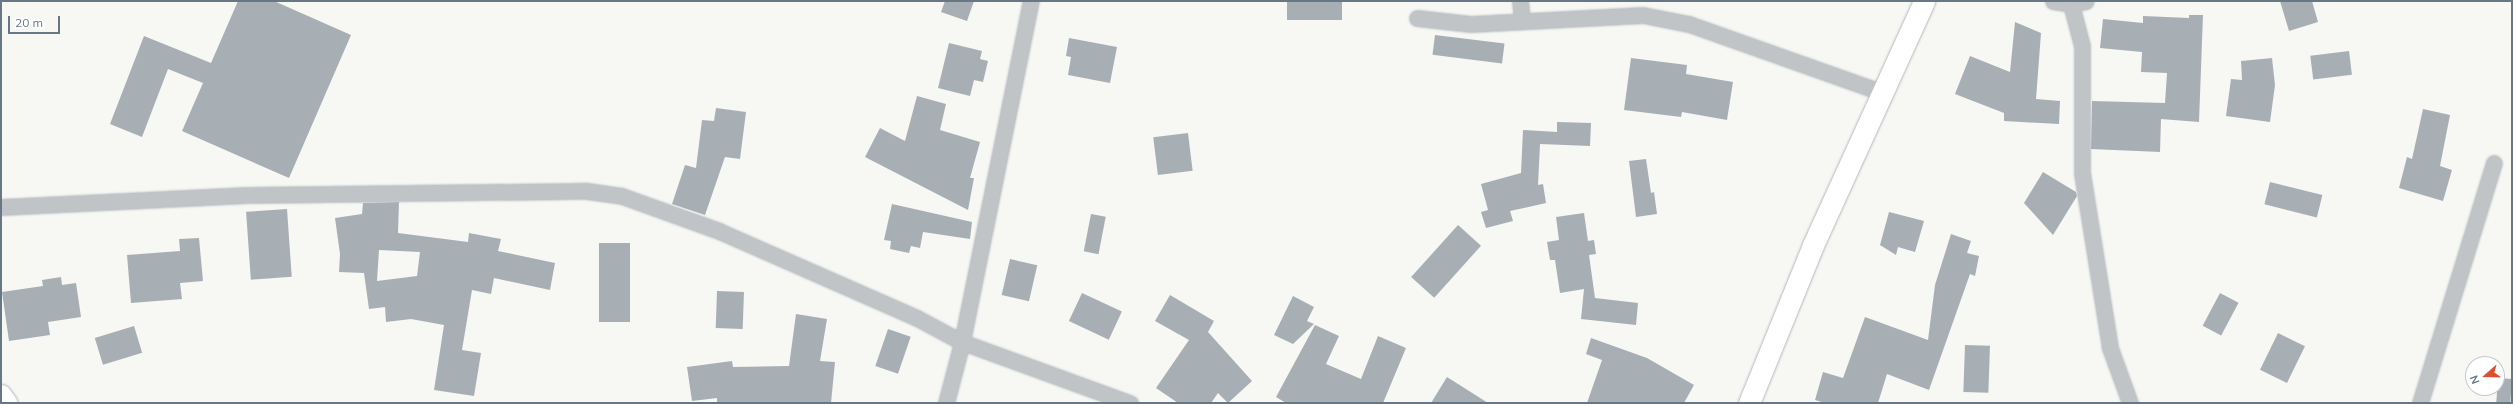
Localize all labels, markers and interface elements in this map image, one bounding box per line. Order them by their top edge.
scale bar [10,8,62,34]
text: 20 m [15,15,43,30]
north arrow [2465,356,2505,396]
text: N [2467,373,2483,386]

